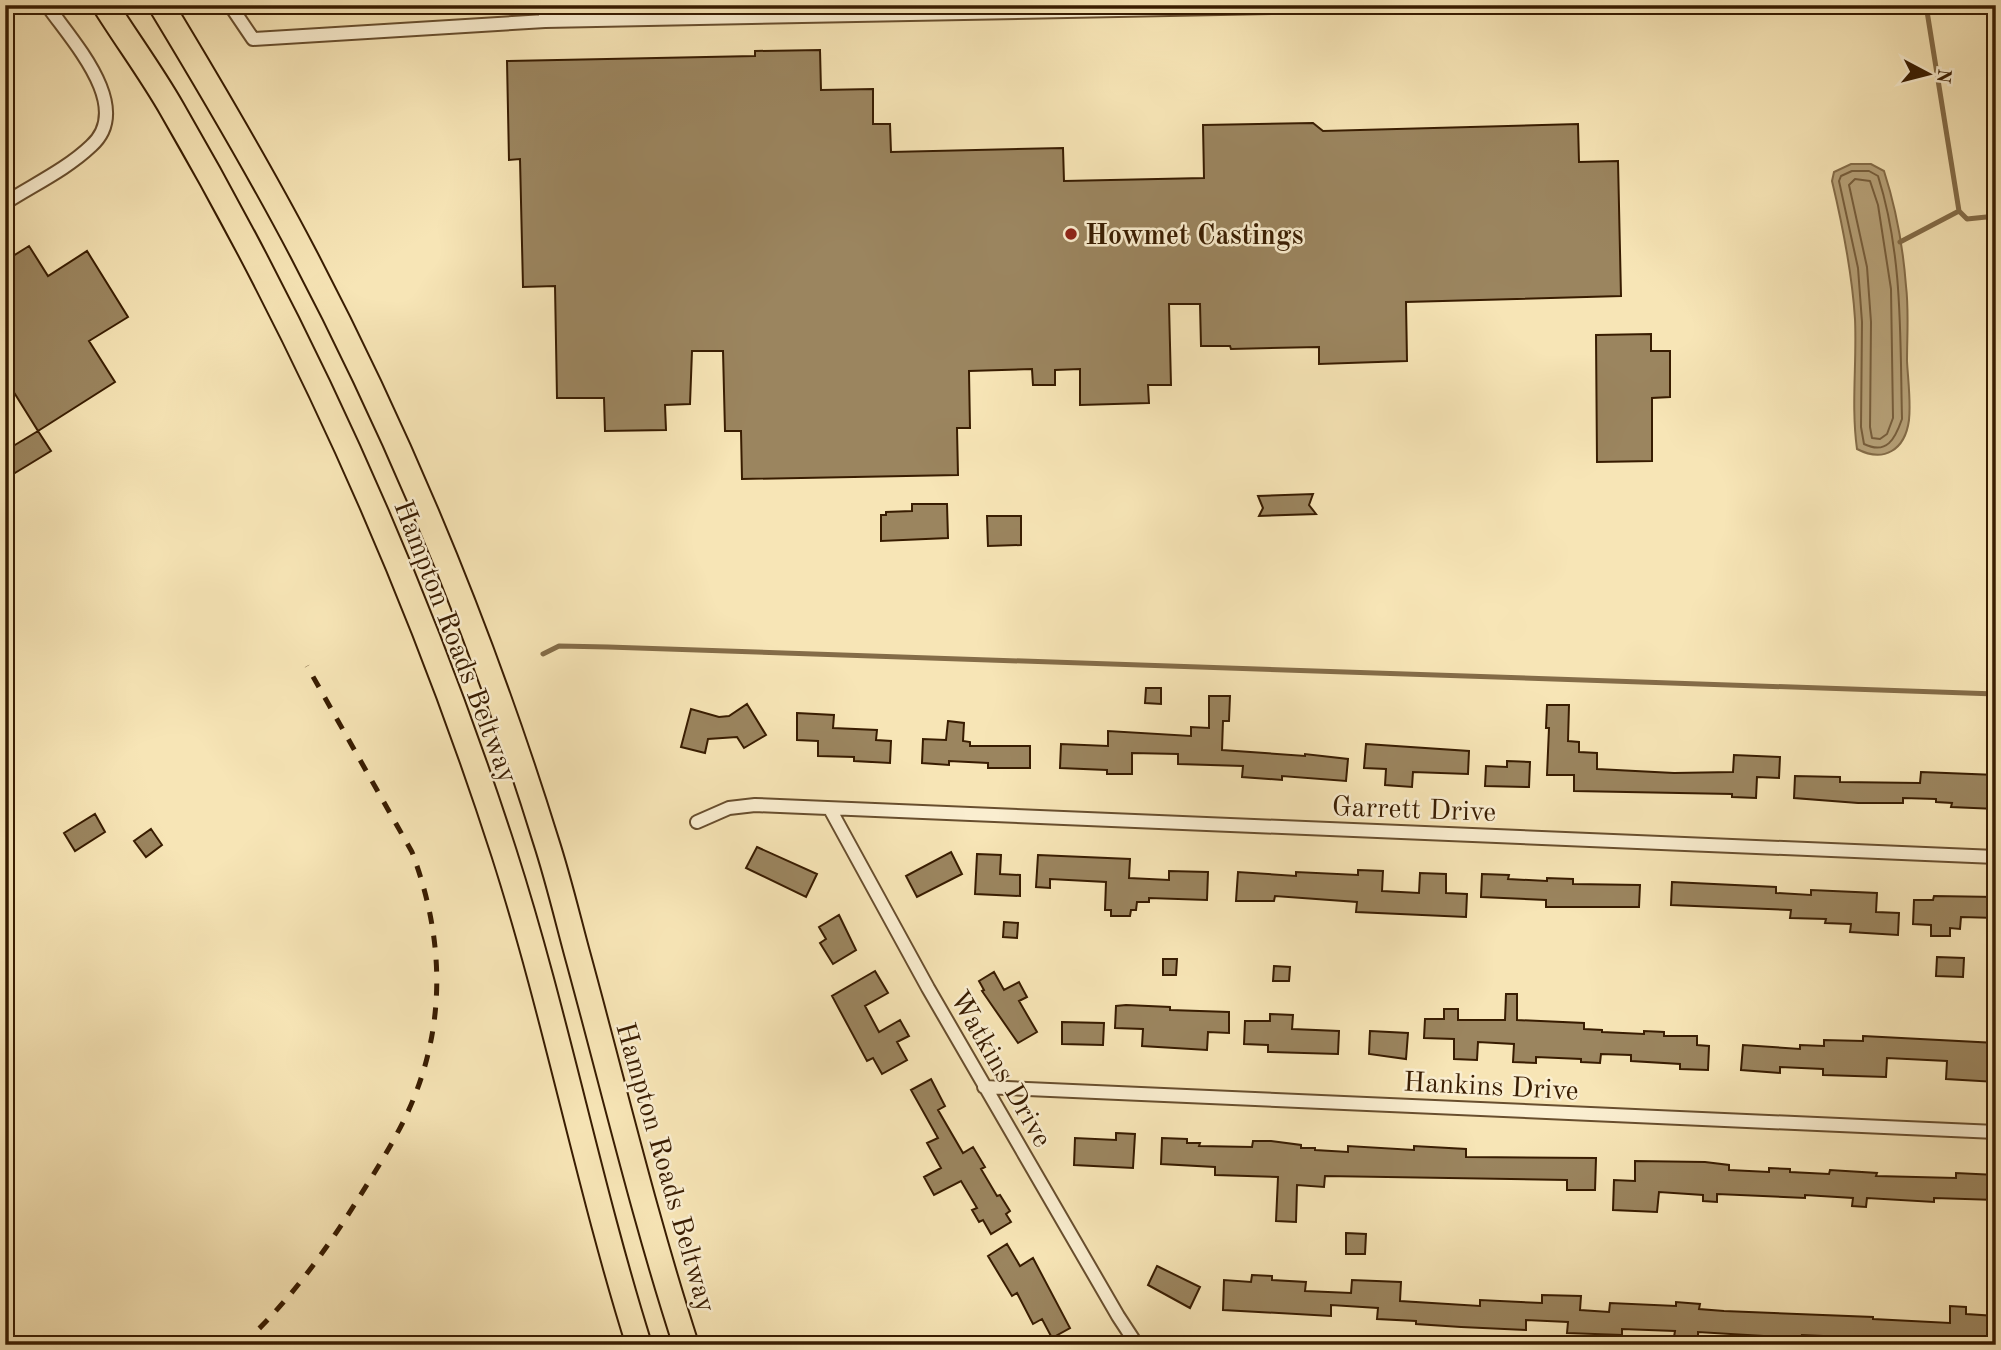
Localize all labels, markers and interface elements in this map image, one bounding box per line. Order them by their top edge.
north arrow [1892,38,1962,108]
text: N [1932,67,1953,85]
place label: Howmet Castings [1085,223,1303,251]
marker: Howmet Castings [1063,226,1079,242]
street label: Hampton Roads Beltway [387,497,521,787]
street label: Garrett Drive [1331,794,1497,828]
street label: Watkins Drive [943,986,1055,1153]
street label: Hampton Roads Beltway [609,1020,719,1316]
street label: Hankins Drive [1402,1069,1579,1107]

